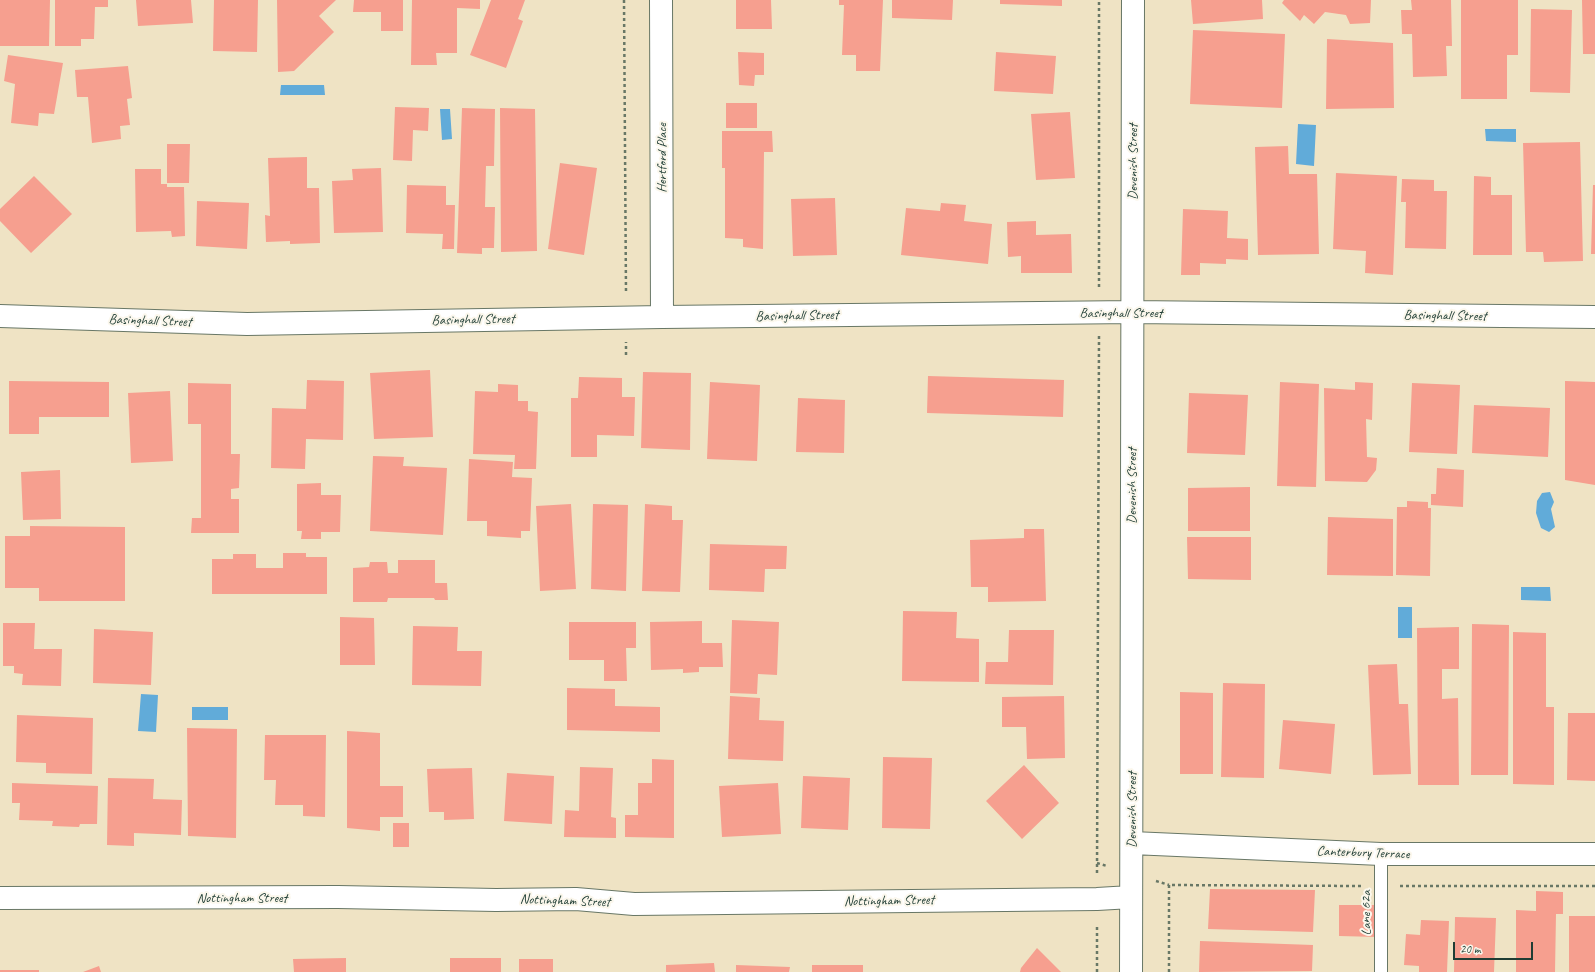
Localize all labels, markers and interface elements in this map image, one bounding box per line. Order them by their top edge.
street label: Hertford Place [654,123,670,193]
street label: Devenish Street [1125,124,1141,200]
street label: Basinghall Street [1080,305,1162,321]
street label: Basinghall Street [755,307,839,325]
street label: Basinghall Street [1403,307,1487,325]
street label: Basinghall Street [108,311,192,331]
street label: Basinghall Street [431,311,515,329]
street label: Devenish Street [1124,448,1140,524]
street label: Devenish Street [1124,772,1140,848]
street label: Canterbury Terrace [1316,843,1410,863]
street label: Nottingham Street [197,890,287,906]
street label: Lane 62a [1358,890,1374,936]
street label: Nottingham Street [520,891,610,911]
street label: Nottingham Street [844,892,934,910]
scale bar [1455,934,1535,960]
text: 20 m [1460,941,1480,957]

